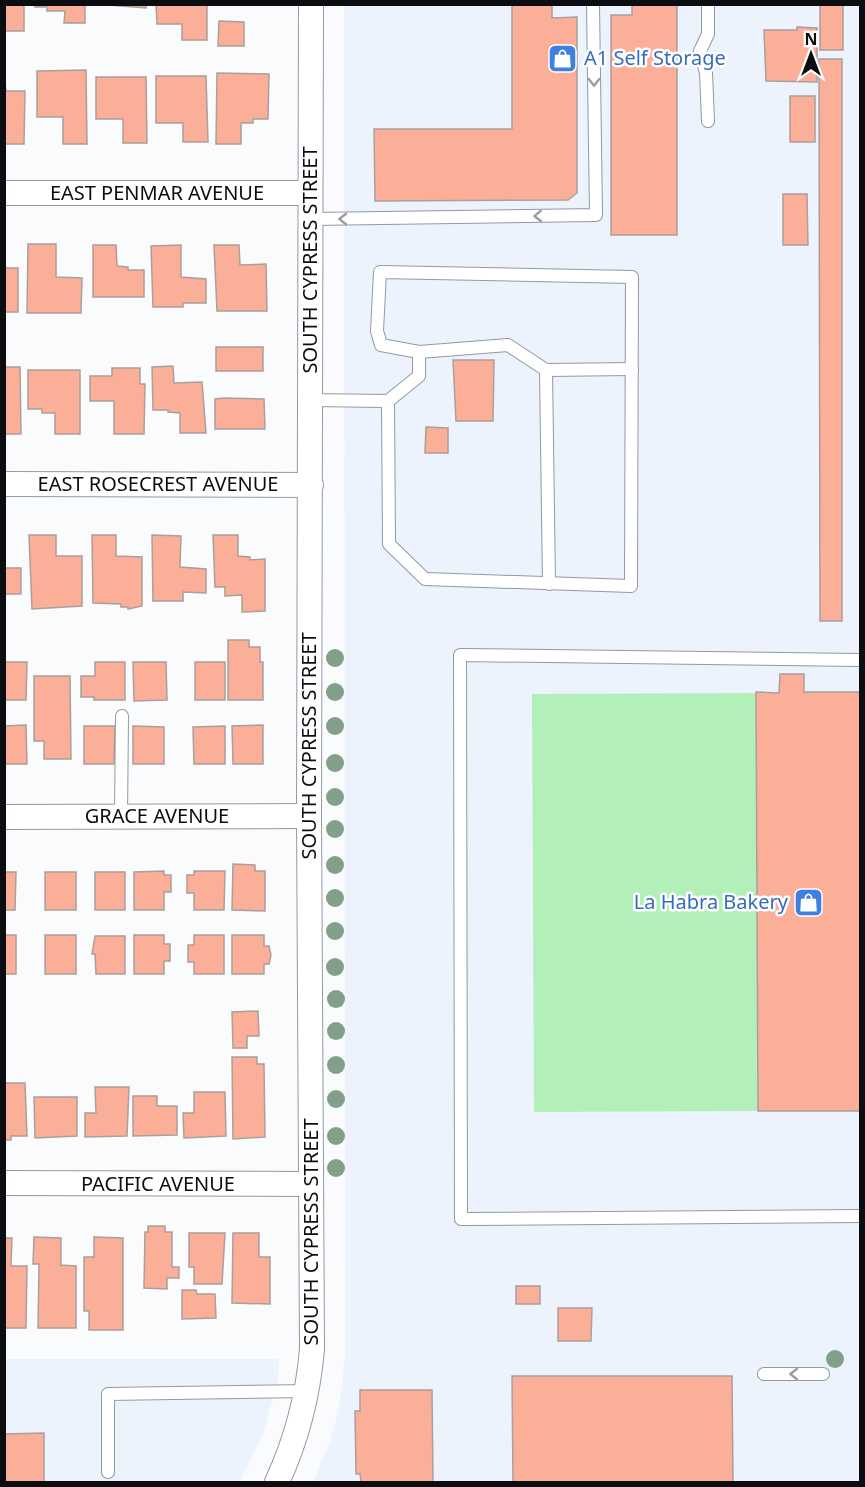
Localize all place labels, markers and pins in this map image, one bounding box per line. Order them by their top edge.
shop icon: A1 Self Storage [547,42,579,74]
place label: A1 Self Storage [584,44,726,71]
shop icon: La Habra Bakery [793,886,825,918]
place label: La Habra Bakery [634,888,789,915]

